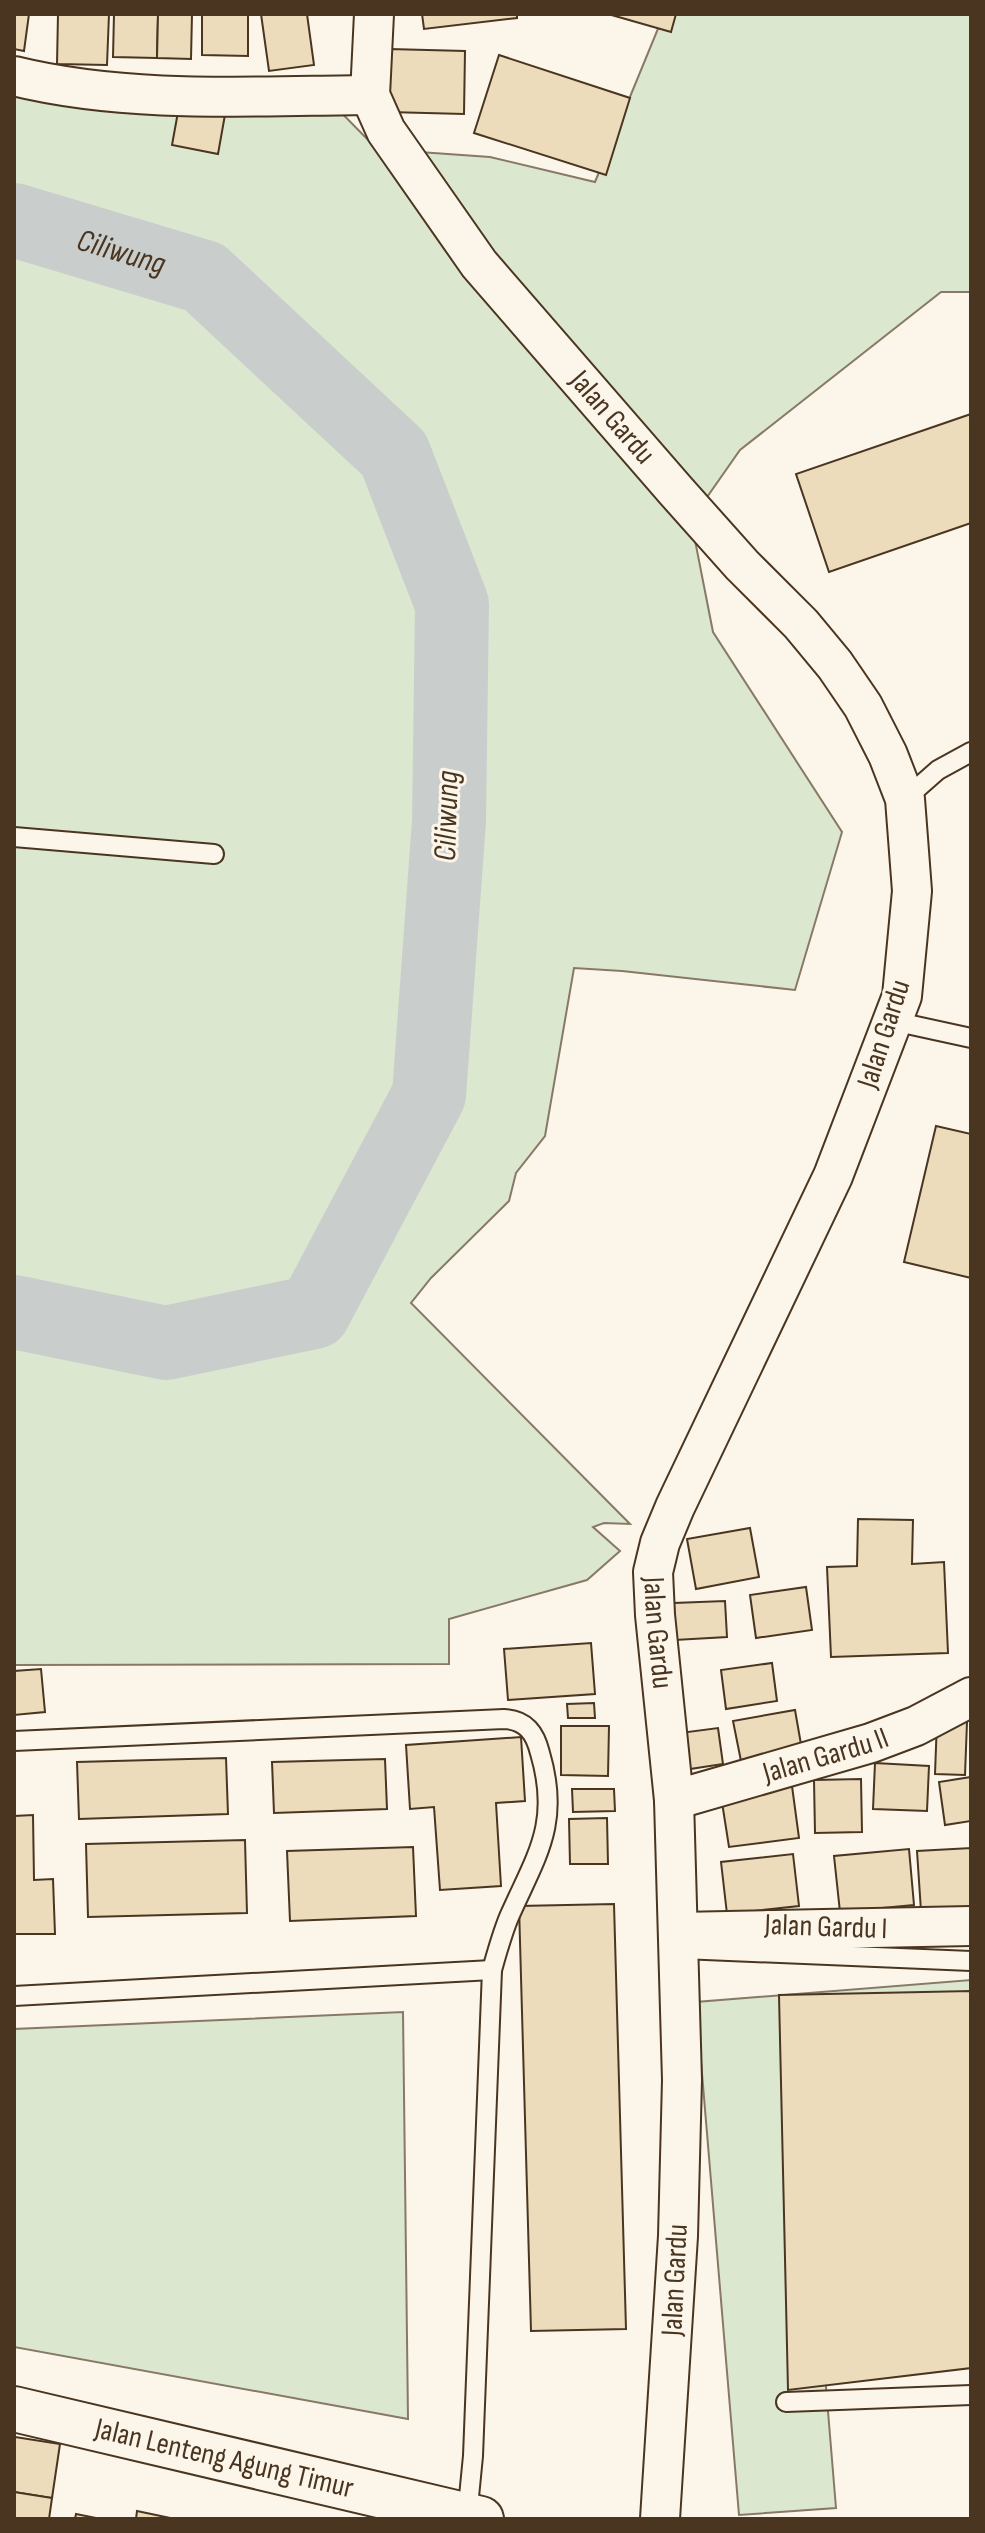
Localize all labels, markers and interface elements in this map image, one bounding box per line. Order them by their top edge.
water label: Ciliwung [72,220,170,284]
street label: Jalan Gardu [561,363,663,472]
water label: Ciliwung [426,770,468,862]
street label: Jalan Gardu [849,975,918,1094]
street label: Jalan Gardu [635,1575,680,1690]
street label: Jalan Gardu II [758,1720,894,1792]
street label: Jalan Gardu I [763,1907,888,1947]
street label: Jalan Gardu [654,2223,696,2338]
street label: Jalan Lenteng Agung Timur [90,2410,358,2506]

